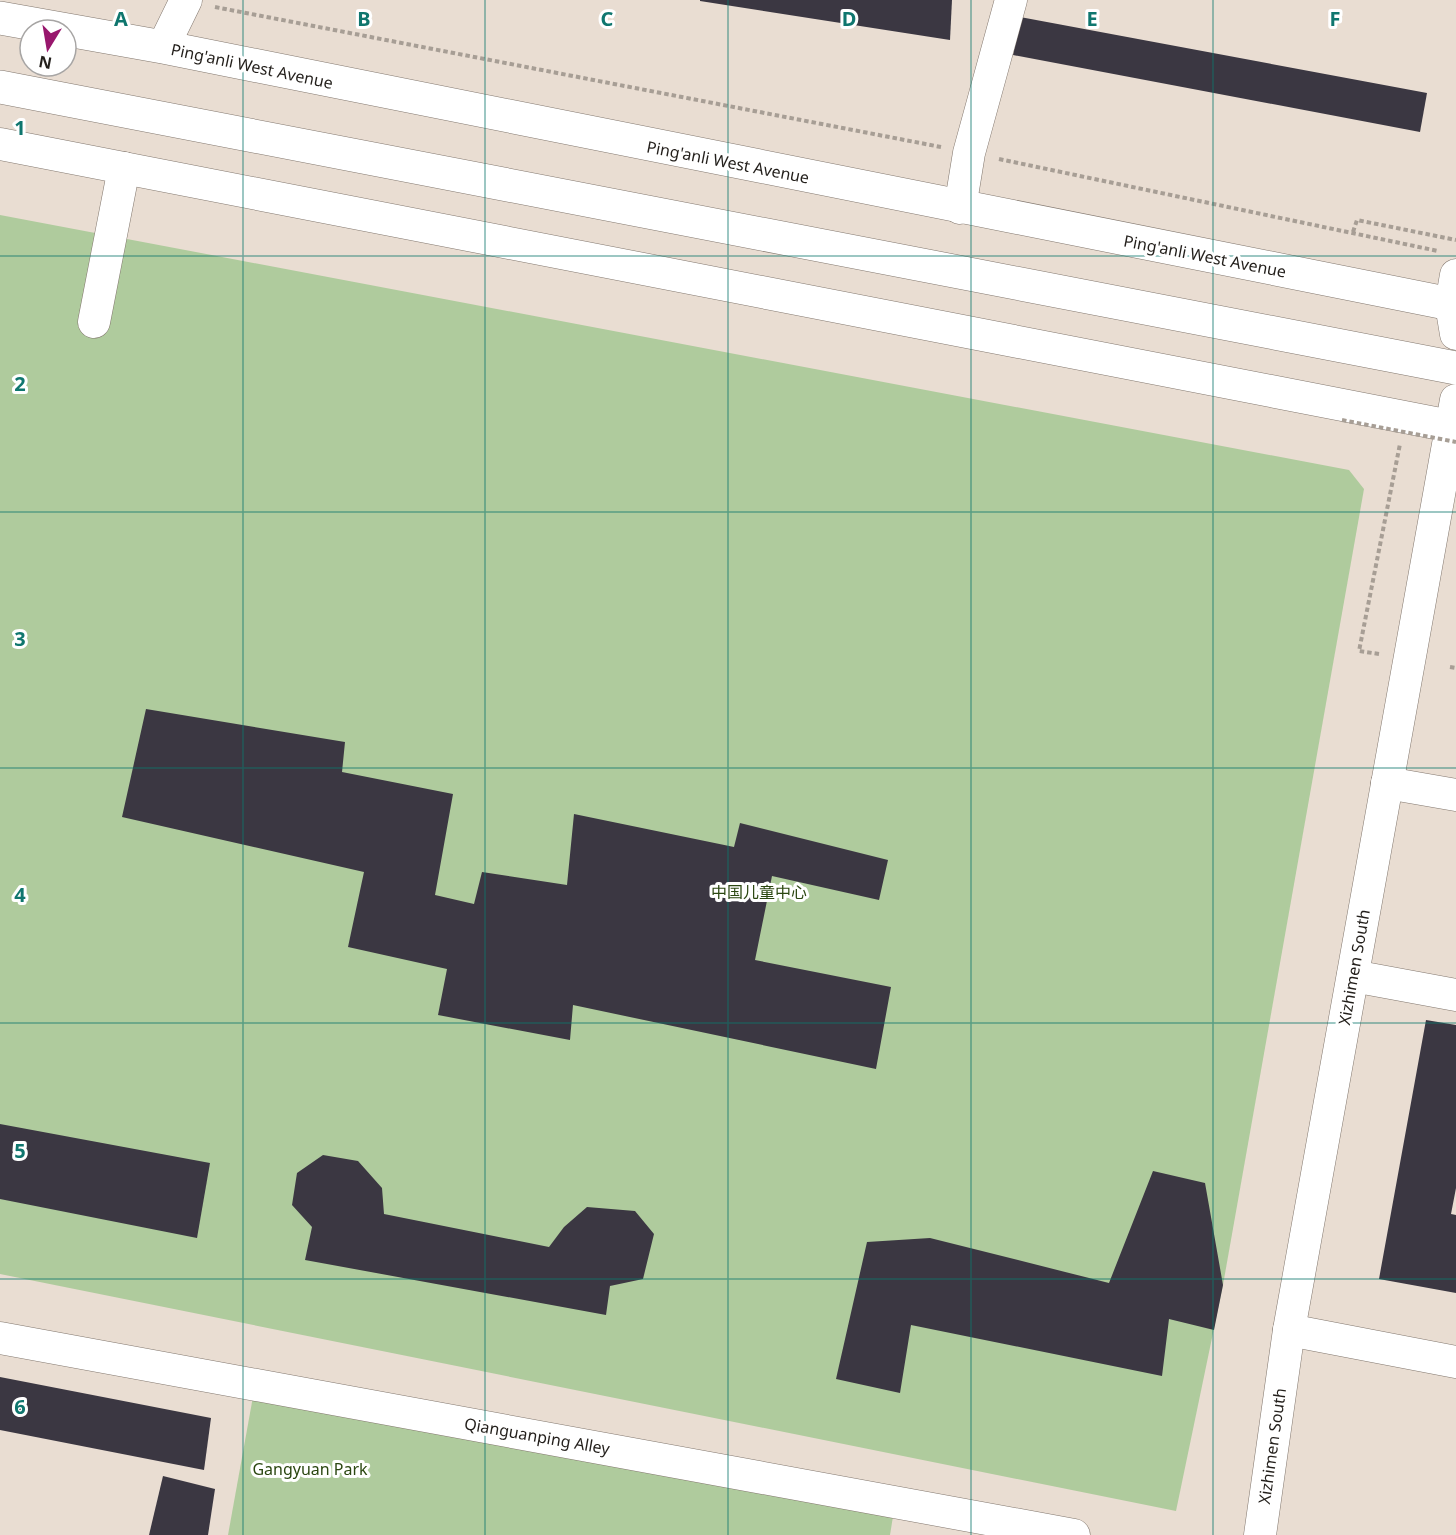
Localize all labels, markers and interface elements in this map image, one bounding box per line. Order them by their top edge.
text: A [114,5,128,32]
text: B [357,5,371,32]
text: C [601,5,614,32]
text: D [842,5,856,32]
text: E [1086,5,1098,32]
text: F [1330,5,1340,32]
north arrow [18,18,78,78]
street label: Ping'anli West Avenue [169,38,335,94]
text: N [37,51,54,75]
text: 1 [14,114,26,141]
street label: Ping'anli West Avenue [645,135,811,189]
street label: Ping'anli West Avenue [1122,229,1288,283]
text: 2 [14,370,26,397]
text: 3 [14,625,26,652]
text: 4 [14,881,26,908]
park label: 中国儿童中心 [711,881,807,903]
street label: Xizhimen South [1333,907,1375,1027]
text: 5 [14,1137,26,1164]
street label: Xizhimen South [1253,1386,1291,1506]
text: 6 [14,1393,26,1420]
street label: Qianguanping Alley [463,1412,612,1460]
park label: Gangyuan Park [252,1458,368,1480]

